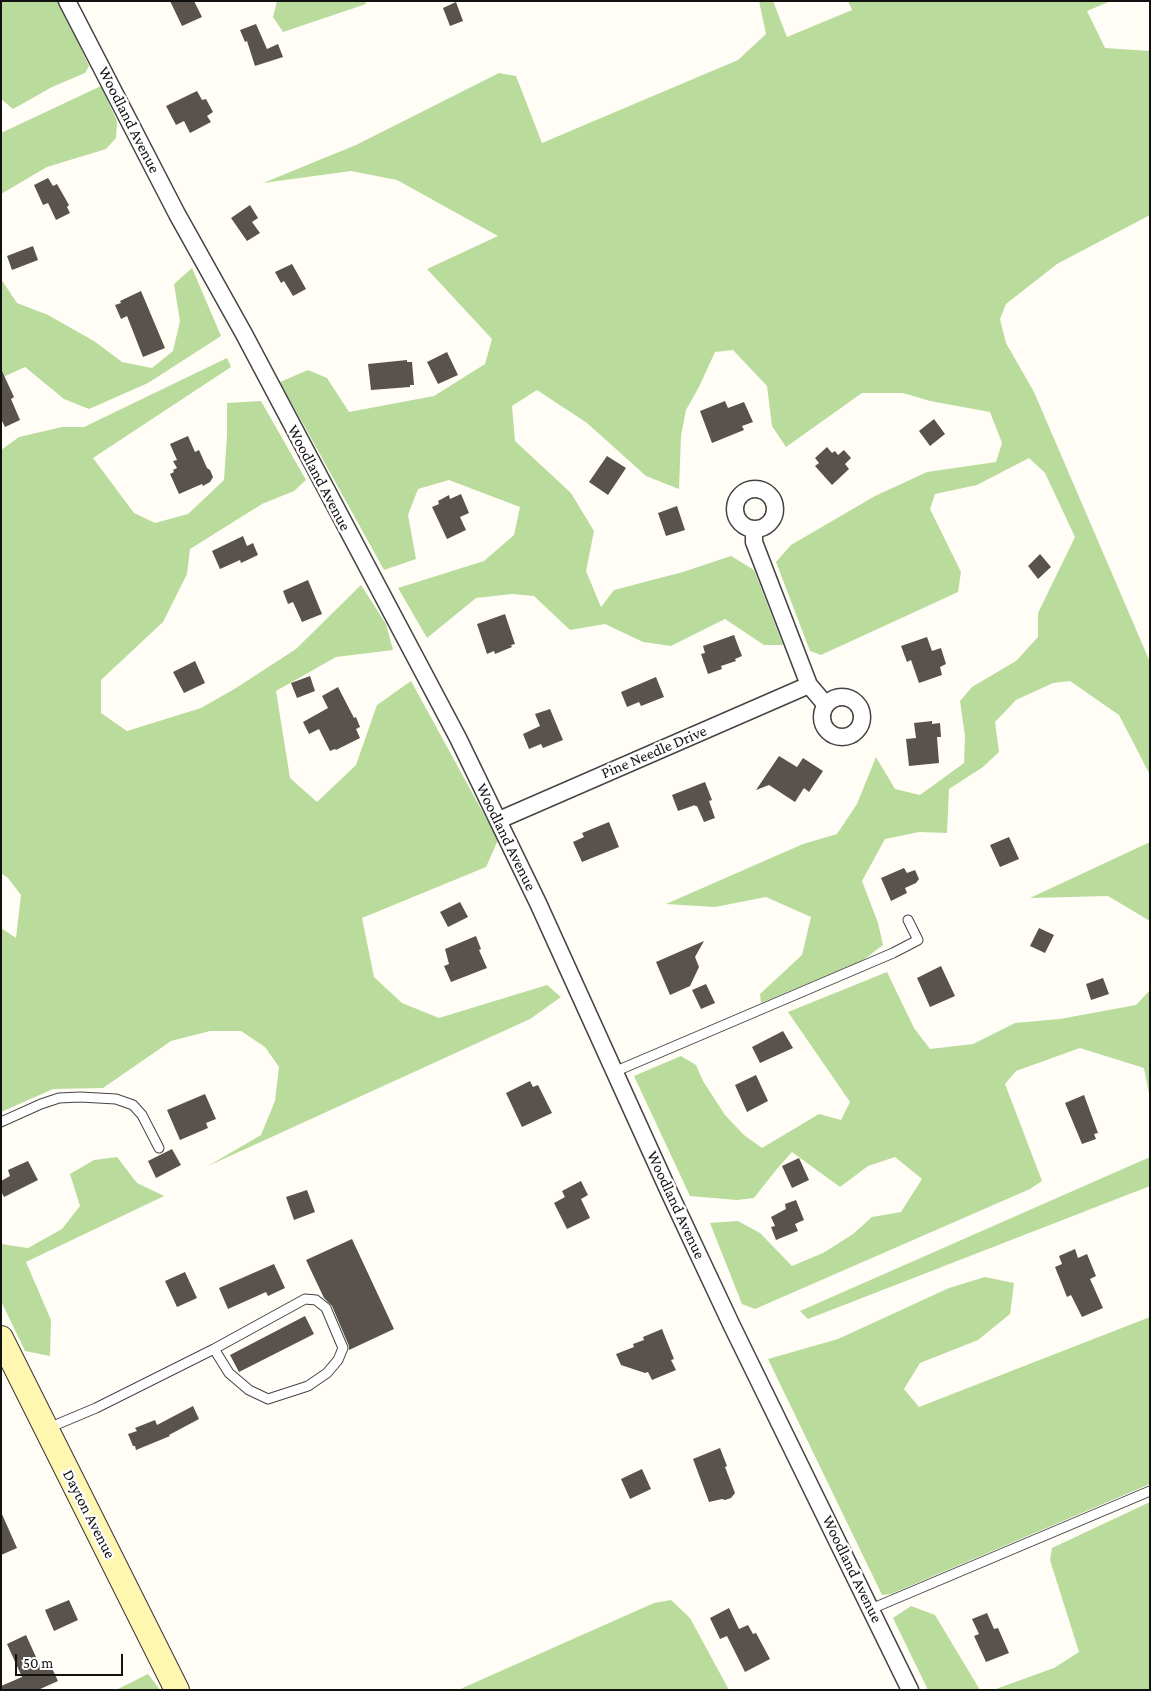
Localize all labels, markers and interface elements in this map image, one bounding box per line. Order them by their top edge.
street label: Woodland Avenue [94,63,164,177]
street label: Woodland Avenue [283,422,355,534]
street label: Pine Needle Drive [598,721,710,783]
street label: Woodland Avenue [472,780,540,894]
street label: Woodland Avenue [643,1148,709,1262]
street label: Dayton Avenue [58,1466,120,1562]
street label: Woodland Avenue [818,1512,886,1626]
scale bar [18,1644,125,1676]
text: 50 m [23,1655,53,1671]

